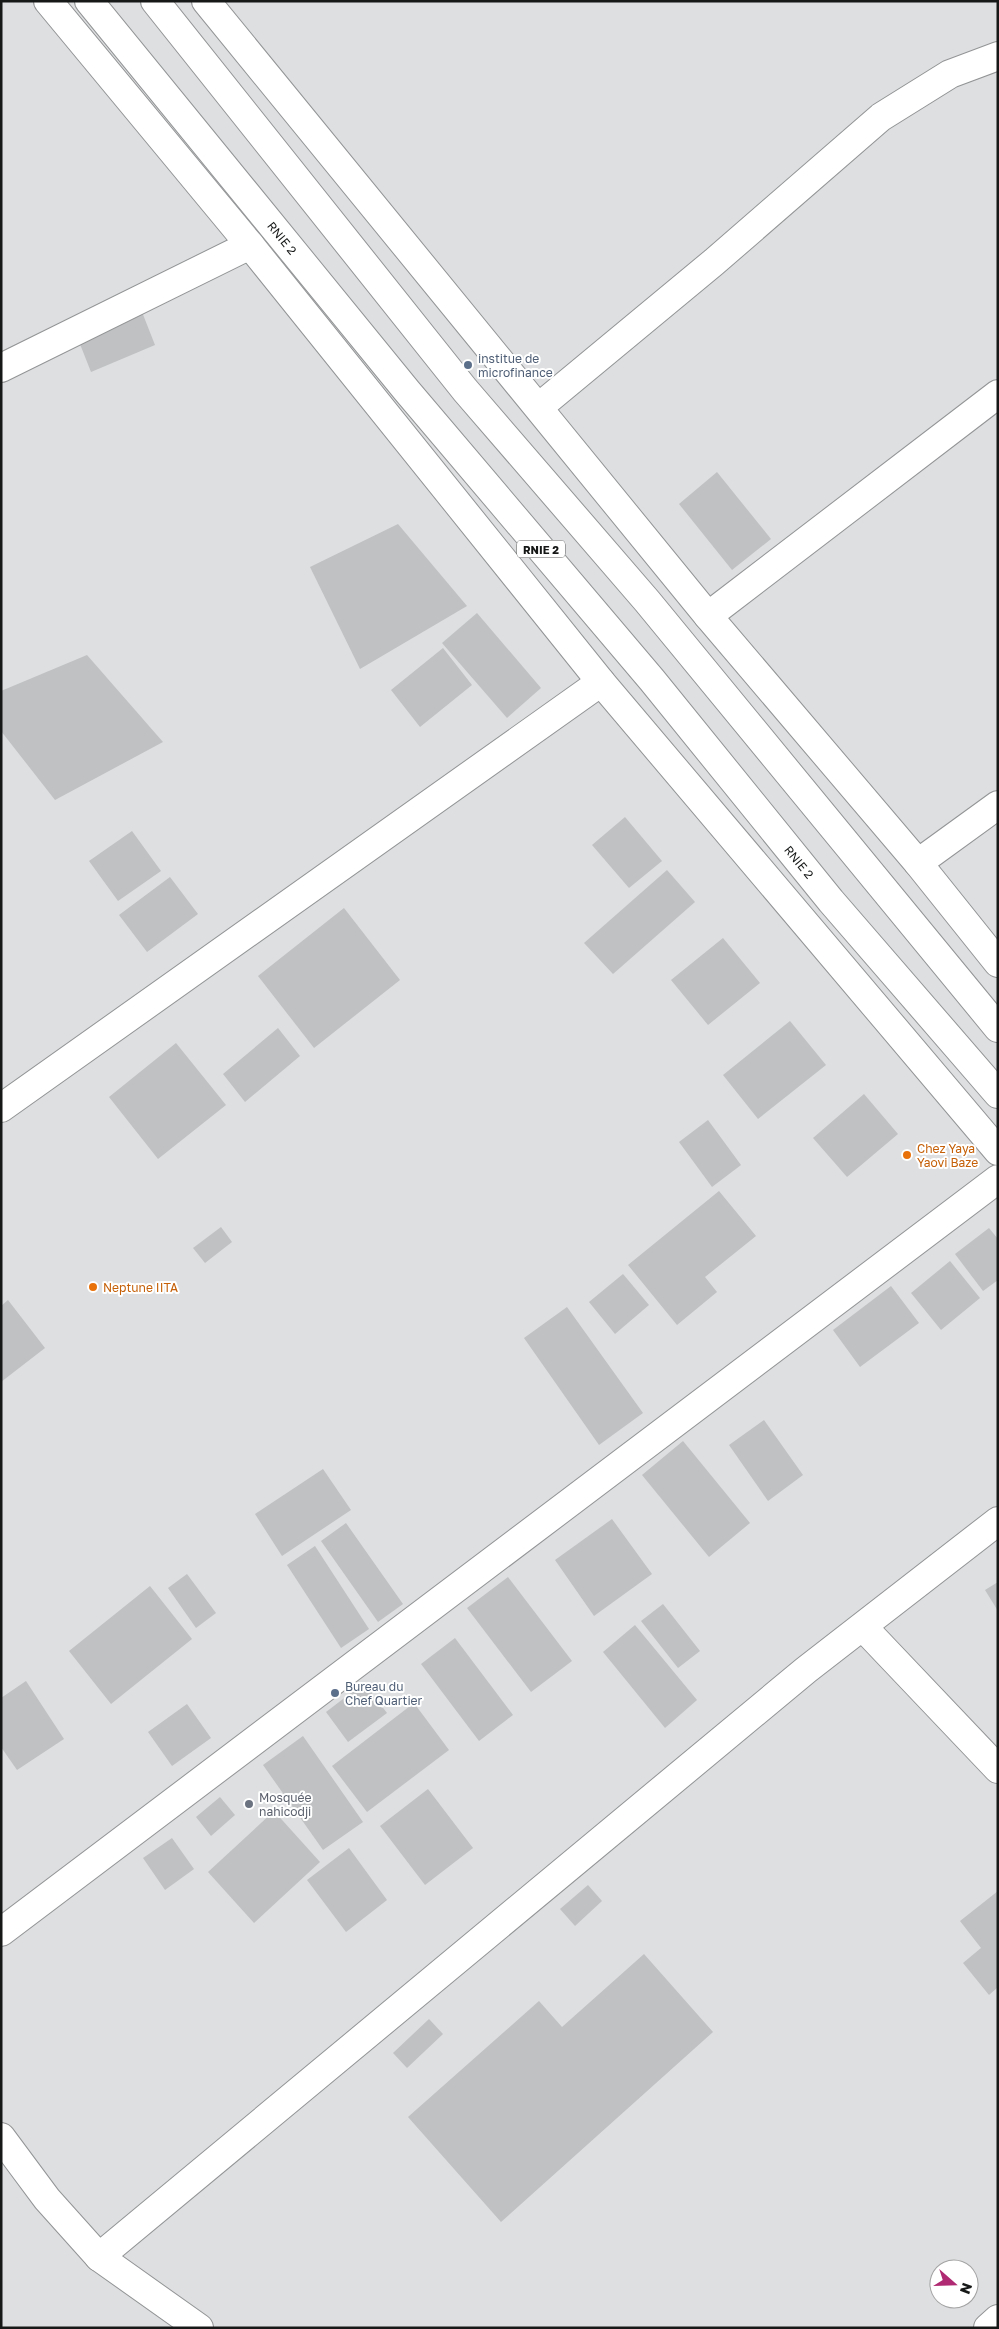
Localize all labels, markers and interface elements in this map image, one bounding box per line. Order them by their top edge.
street label: RNIE 2 [264,218,300,258]
place label: institue de microfinance [478,351,553,380]
marker: institue de microfinance [462,359,474,371]
road number: RNIE 2 [517,540,565,558]
street label: RNIE 2 [781,842,817,882]
place label: Chez Yaya Yaovi Baze [917,1141,978,1170]
marker: Chez Yaya Yaovi Baze [901,1149,913,1161]
place label: Neptune IITA [103,1280,178,1295]
marker: Neptune IITA [87,1281,99,1293]
place label: Bureau du Chef Quartier [345,1679,423,1708]
marker: Bureau du Chef Quartier [329,1687,341,1699]
place label: Mosquée nahicodji [259,1790,311,1819]
marker: Mosquée nahicodji [243,1798,255,1810]
north arrow [929,2259,979,2309]
text: N [957,2281,976,2297]

